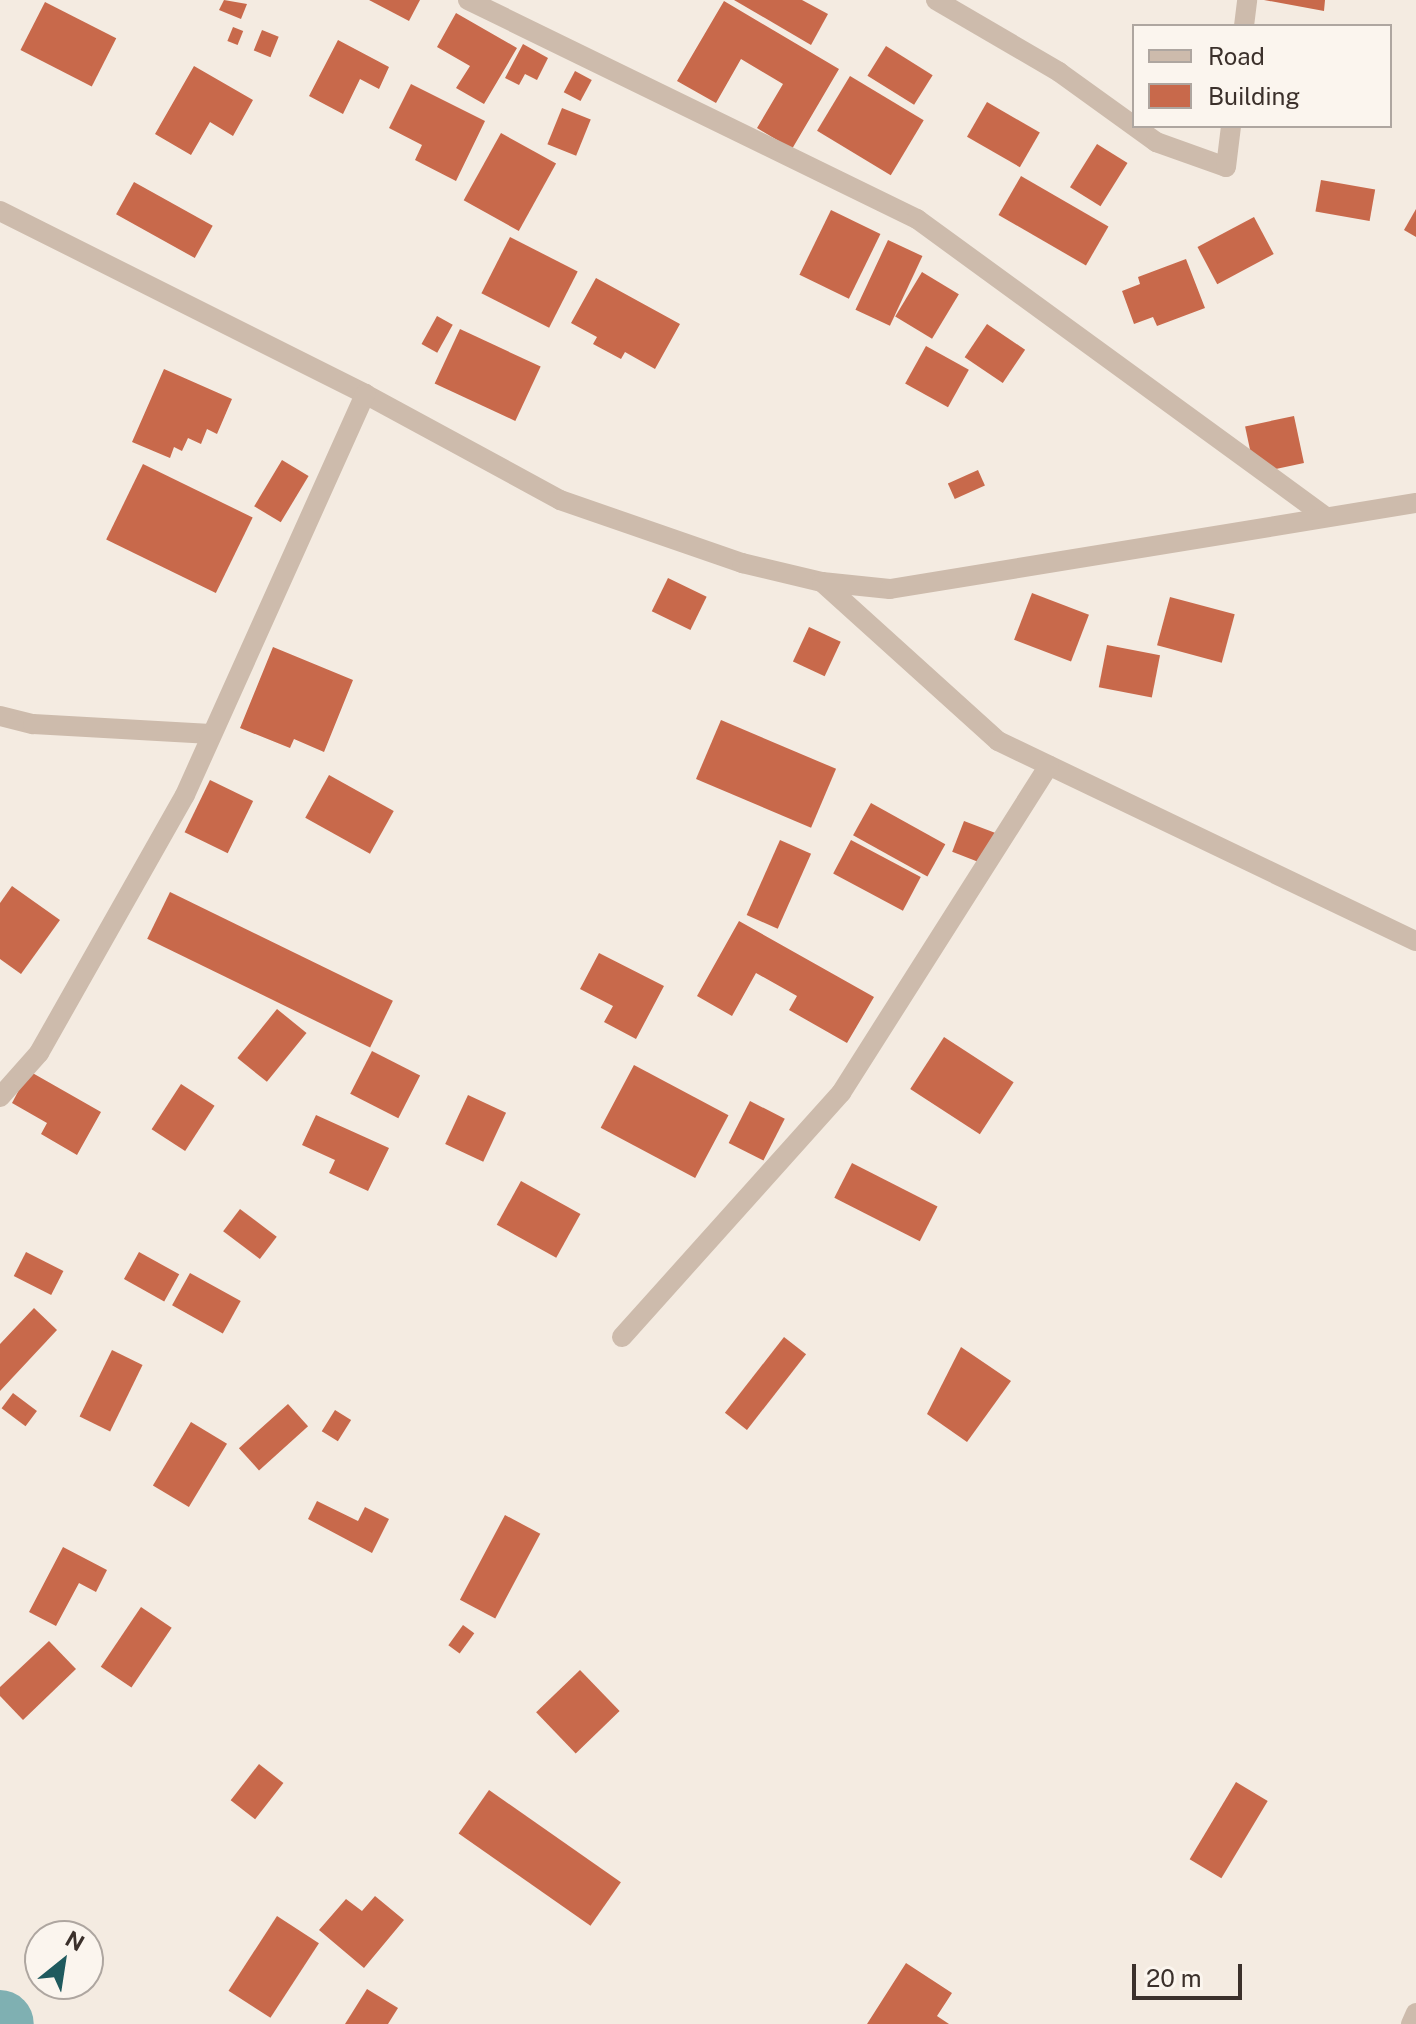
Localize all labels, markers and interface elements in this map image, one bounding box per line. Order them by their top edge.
legend [1132,24,1392,128]
text: Road [1208,42,1265,70]
text: Building [1208,82,1300,110]
north arrow [24,1920,104,2000]
text: N [61,1925,89,1957]
scale bar [1136,1948,1246,1998]
text: 20 m [1146,1964,1202,1992]

